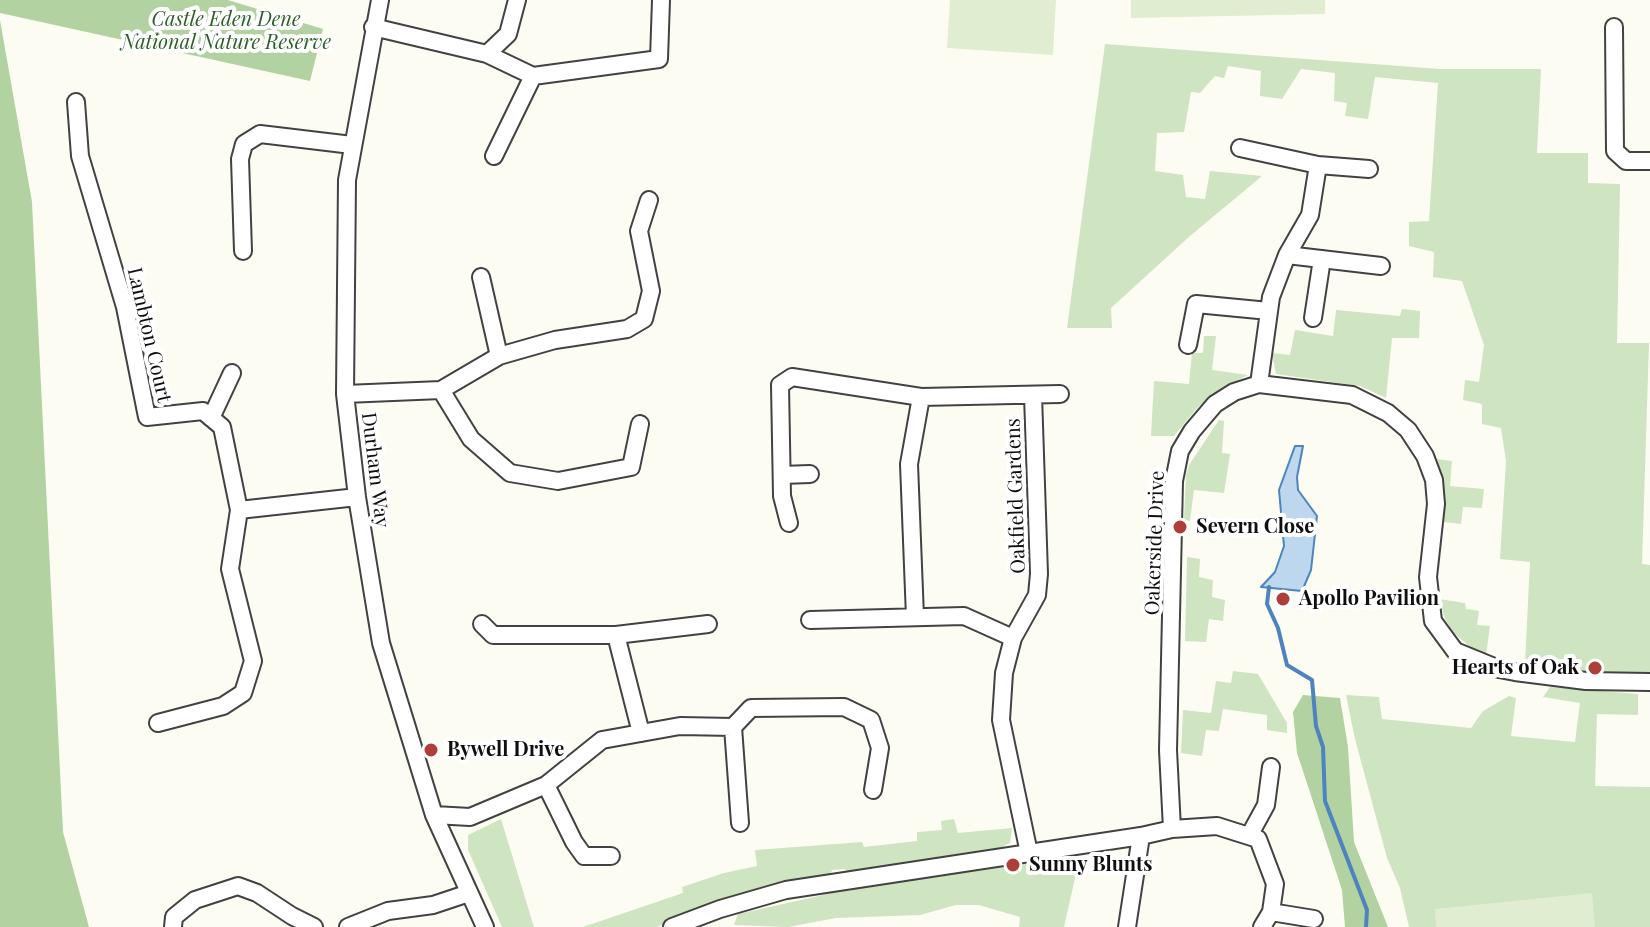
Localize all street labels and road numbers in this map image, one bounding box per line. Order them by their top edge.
street label: Lambton Court [122,265,176,405]
street label: Durham Way [356,411,394,529]
street label: Oakfield Gardens [1001,418,1031,574]
street label: Oakerside Drive [1140,470,1170,616]

